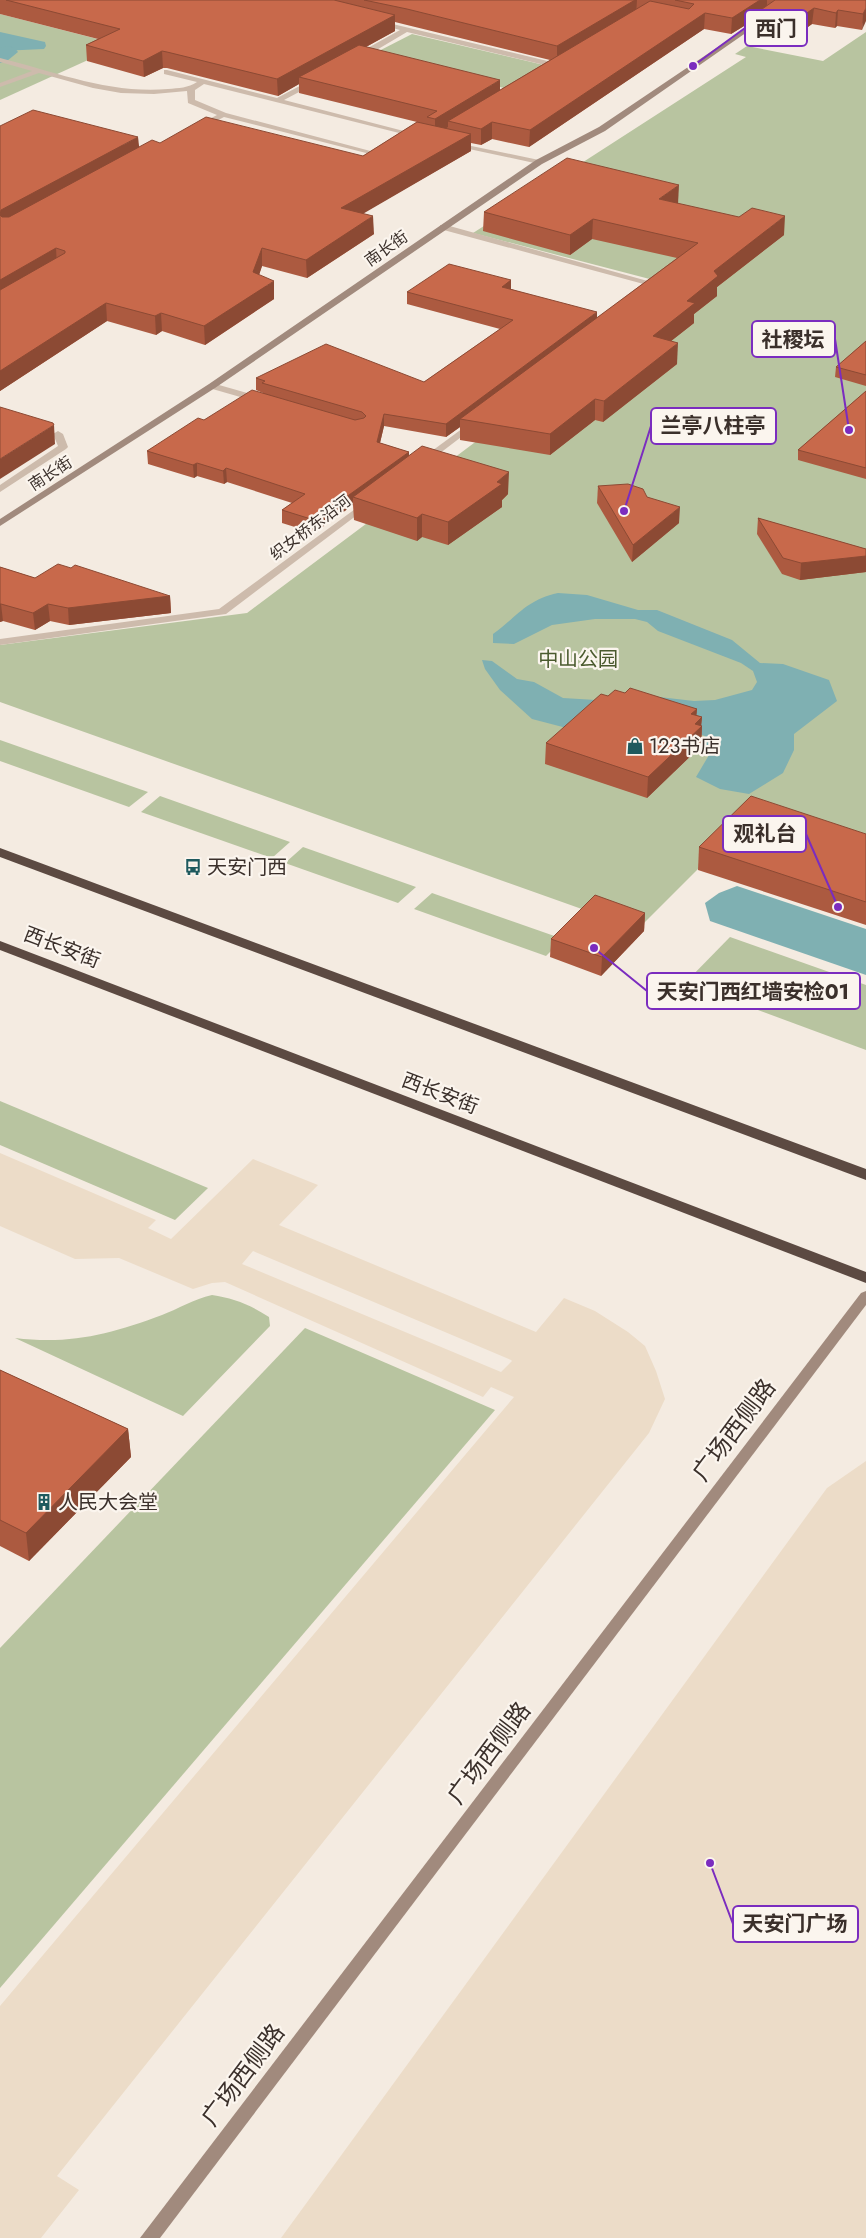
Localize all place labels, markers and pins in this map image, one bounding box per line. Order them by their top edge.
callout: 西门 [745,10,807,46]
callout: 社稷坛 [752,321,835,357]
callout: 兰亭八柱亭 [651,408,776,444]
place label: 123书店 [649,732,720,761]
shop icon: 123书店 [625,736,645,756]
callout: 观礼台 [723,816,806,852]
place label: 天安门西 [207,853,287,882]
bus stop icon: 天安门西 [183,857,203,877]
callout: 天安门西红墙安检01 [647,973,860,1009]
place label: 人民大会堂 [58,1488,158,1517]
building icon: 人民大会堂 [34,1492,54,1512]
callout: 天安门广场 [733,1906,858,1942]

